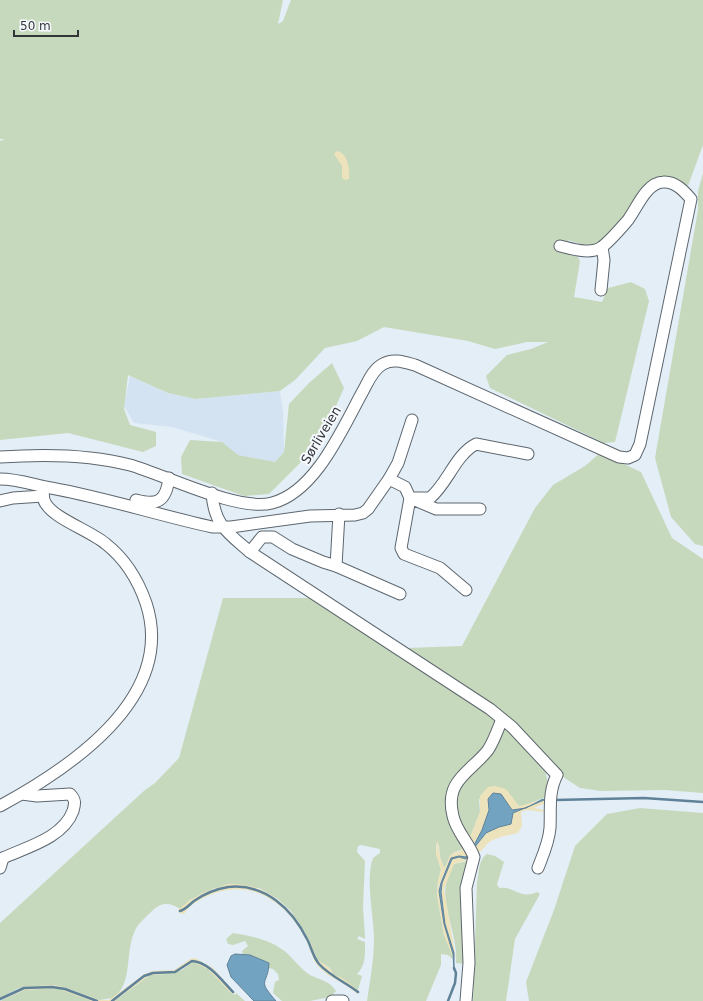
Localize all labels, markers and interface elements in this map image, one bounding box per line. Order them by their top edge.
scale bar [14,12,78,38]
text: 50 m [20,19,51,33]
street label: Sørliveien [298,404,344,466]

